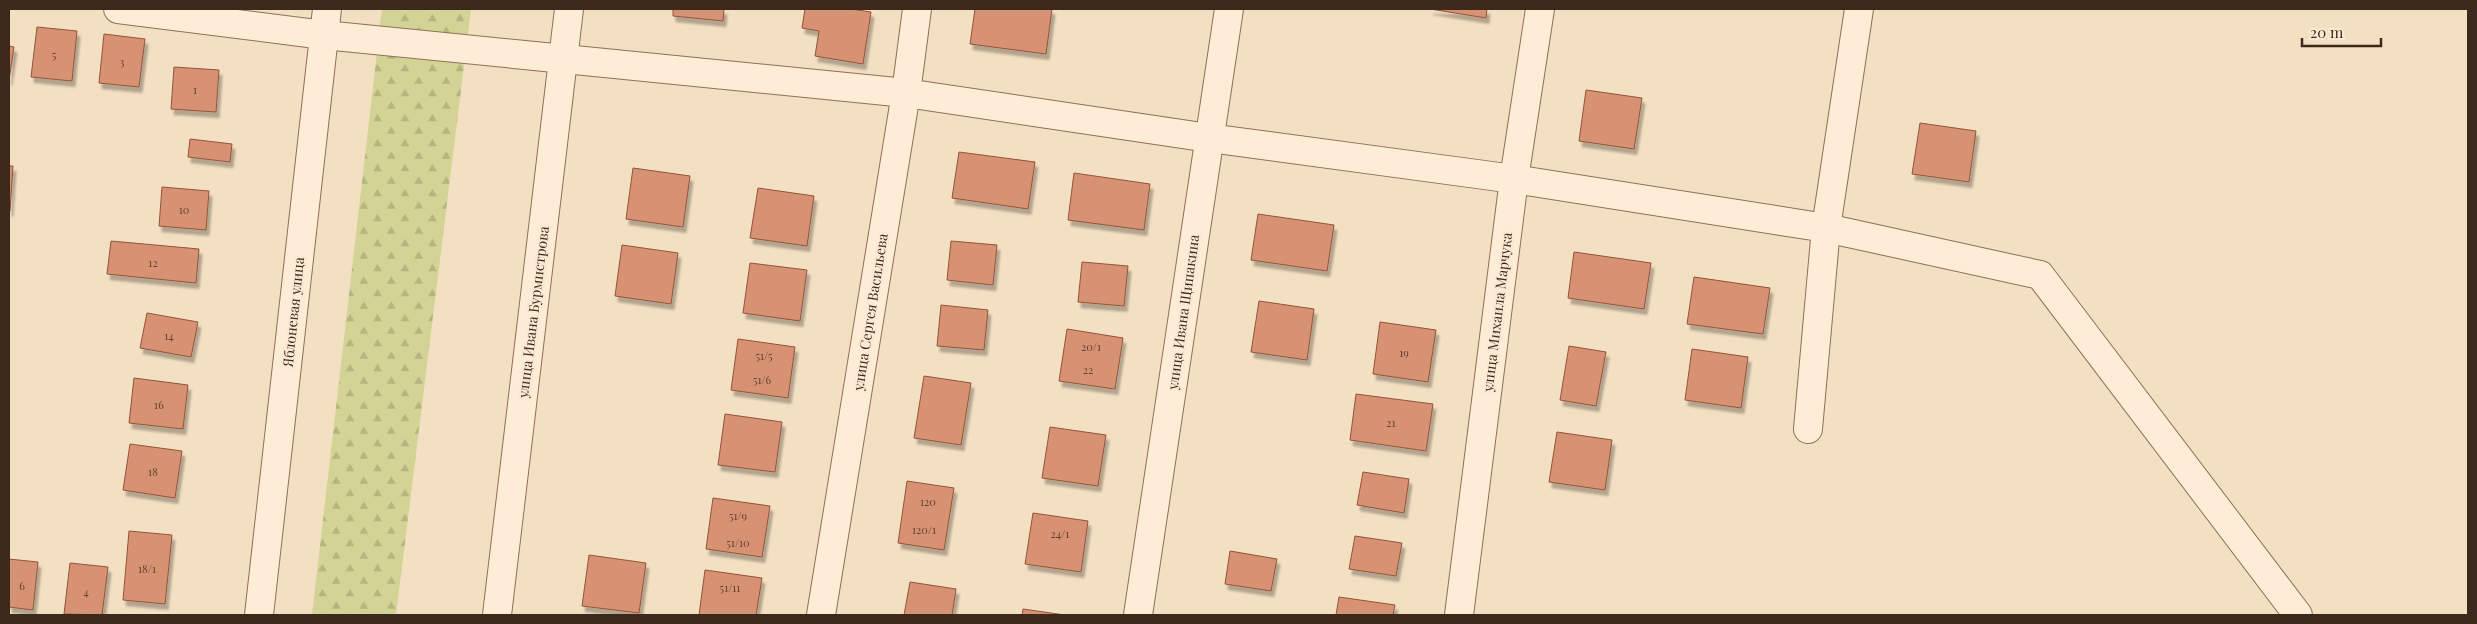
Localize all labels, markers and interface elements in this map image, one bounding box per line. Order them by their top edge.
scale bar [2302,15,2381,47]
text: 20 m [2310,22,2344,42]
house number: 5 [52,47,57,62]
house number: 3 [120,54,125,69]
house number: 1 [193,82,197,97]
house number: 10 [179,202,190,217]
street label: улица Ивана Бурмистрова [513,225,553,400]
street label: улица Михаила Марчука [1478,231,1516,394]
street label: улица Сергея Васильева [848,232,892,393]
street label: улица Ивана Щипакина [1163,233,1203,392]
house number: 12 [148,255,158,270]
street label: Яблоневая улица [278,256,308,369]
house number: 14 [164,328,174,343]
house number: 20/1 [1081,339,1101,354]
house number: 19 [1399,345,1409,360]
house number: 51/5 [755,348,773,363]
house number: 22 [1083,362,1093,377]
house number: 51/6 [753,372,771,387]
house number: 16 [154,397,164,412]
house number: 21 [1386,415,1396,430]
house number: 18 [148,464,158,479]
house number: 120 [920,494,936,509]
house number: 51/9 [729,508,747,523]
house number: 120/1 [912,522,936,537]
house number: 24/1 [1051,526,1069,541]
house number: 51/10 [726,535,750,550]
house number: 18/1 [138,561,156,576]
house number: 6 [19,578,25,593]
house number: 51/11 [720,580,740,595]
house number: 4 [83,584,89,599]

